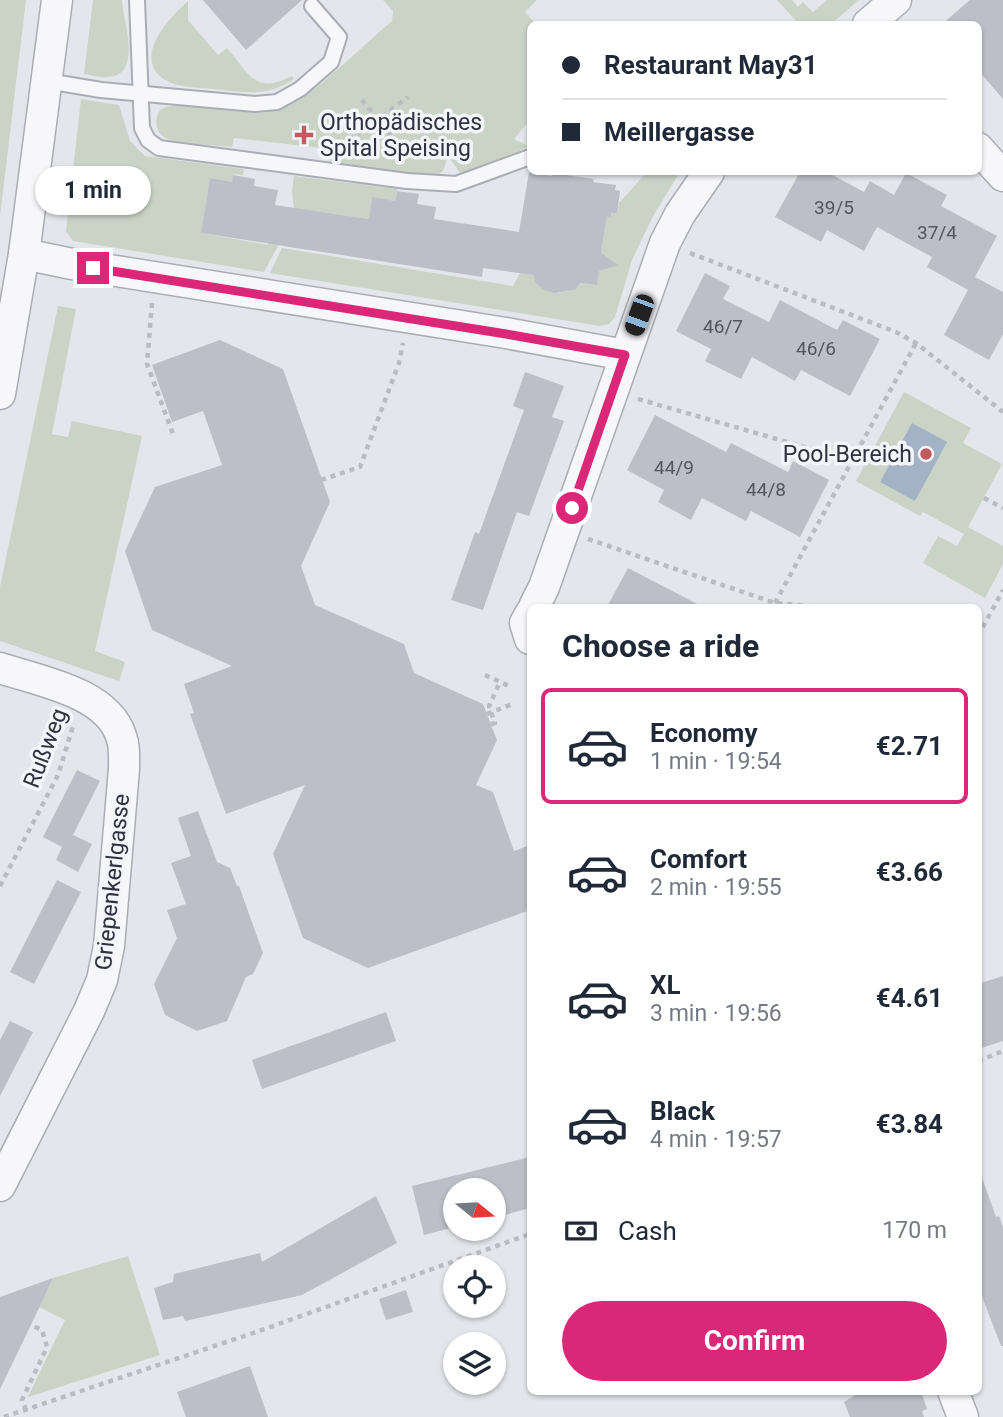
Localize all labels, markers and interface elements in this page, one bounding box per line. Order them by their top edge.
text: Restaurant May31 [604,50,818,80]
place label: Orthopädisches Spital Speising [320,109,482,162]
text: Meillergasse [604,117,754,147]
marker: Orthopädisches Spital Speising [294,125,314,145]
callout: 1 min [35,166,151,216]
text: 1 min [64,177,122,204]
house number: 39/5 [814,196,854,219]
house number: 37/4 [917,221,957,244]
route end [77,252,109,284]
car [622,292,657,338]
house number: 46/7 [703,315,743,338]
house number: 46/6 [796,337,836,360]
place label: Pool-Bereich [783,441,912,468]
marker: Pool-Bereich [918,446,934,462]
house number: 44/9 [654,456,694,479]
house number: 44/8 [746,478,786,501]
route start [556,492,588,524]
text: Choose a ride [562,627,759,665]
street label: Rußweg [18,705,73,792]
icon: car [566,715,629,778]
text: Economy [650,718,757,748]
text: €2.71 [876,731,943,761]
text: 1 min · 19:54 [650,748,782,775]
street label: Griepenkerlgasse [90,792,135,972]
icon: car [566,841,629,904]
text: Comfort [650,844,747,874]
text: €3.66 [876,857,943,887]
text: 2 min · 19:55 [650,874,782,901]
icon: car [566,967,629,1030]
text: XL [650,970,681,1000]
text: €4.61 [876,983,943,1013]
text: 3 min · 19:56 [650,1000,782,1027]
icon: car [566,1093,629,1156]
text: Black [650,1096,715,1126]
text: €3.84 [876,1109,943,1139]
text: 4 min · 19:57 [650,1126,782,1153]
north arrow [443,1178,506,1241]
map controls [443,1178,506,1395]
icon: cash [562,1212,600,1250]
text: Cash [618,1216,677,1246]
text: 170 m [882,1217,947,1244]
button: locate [443,1255,506,1318]
button: Confirm [562,1301,947,1381]
button: layers [443,1332,506,1395]

